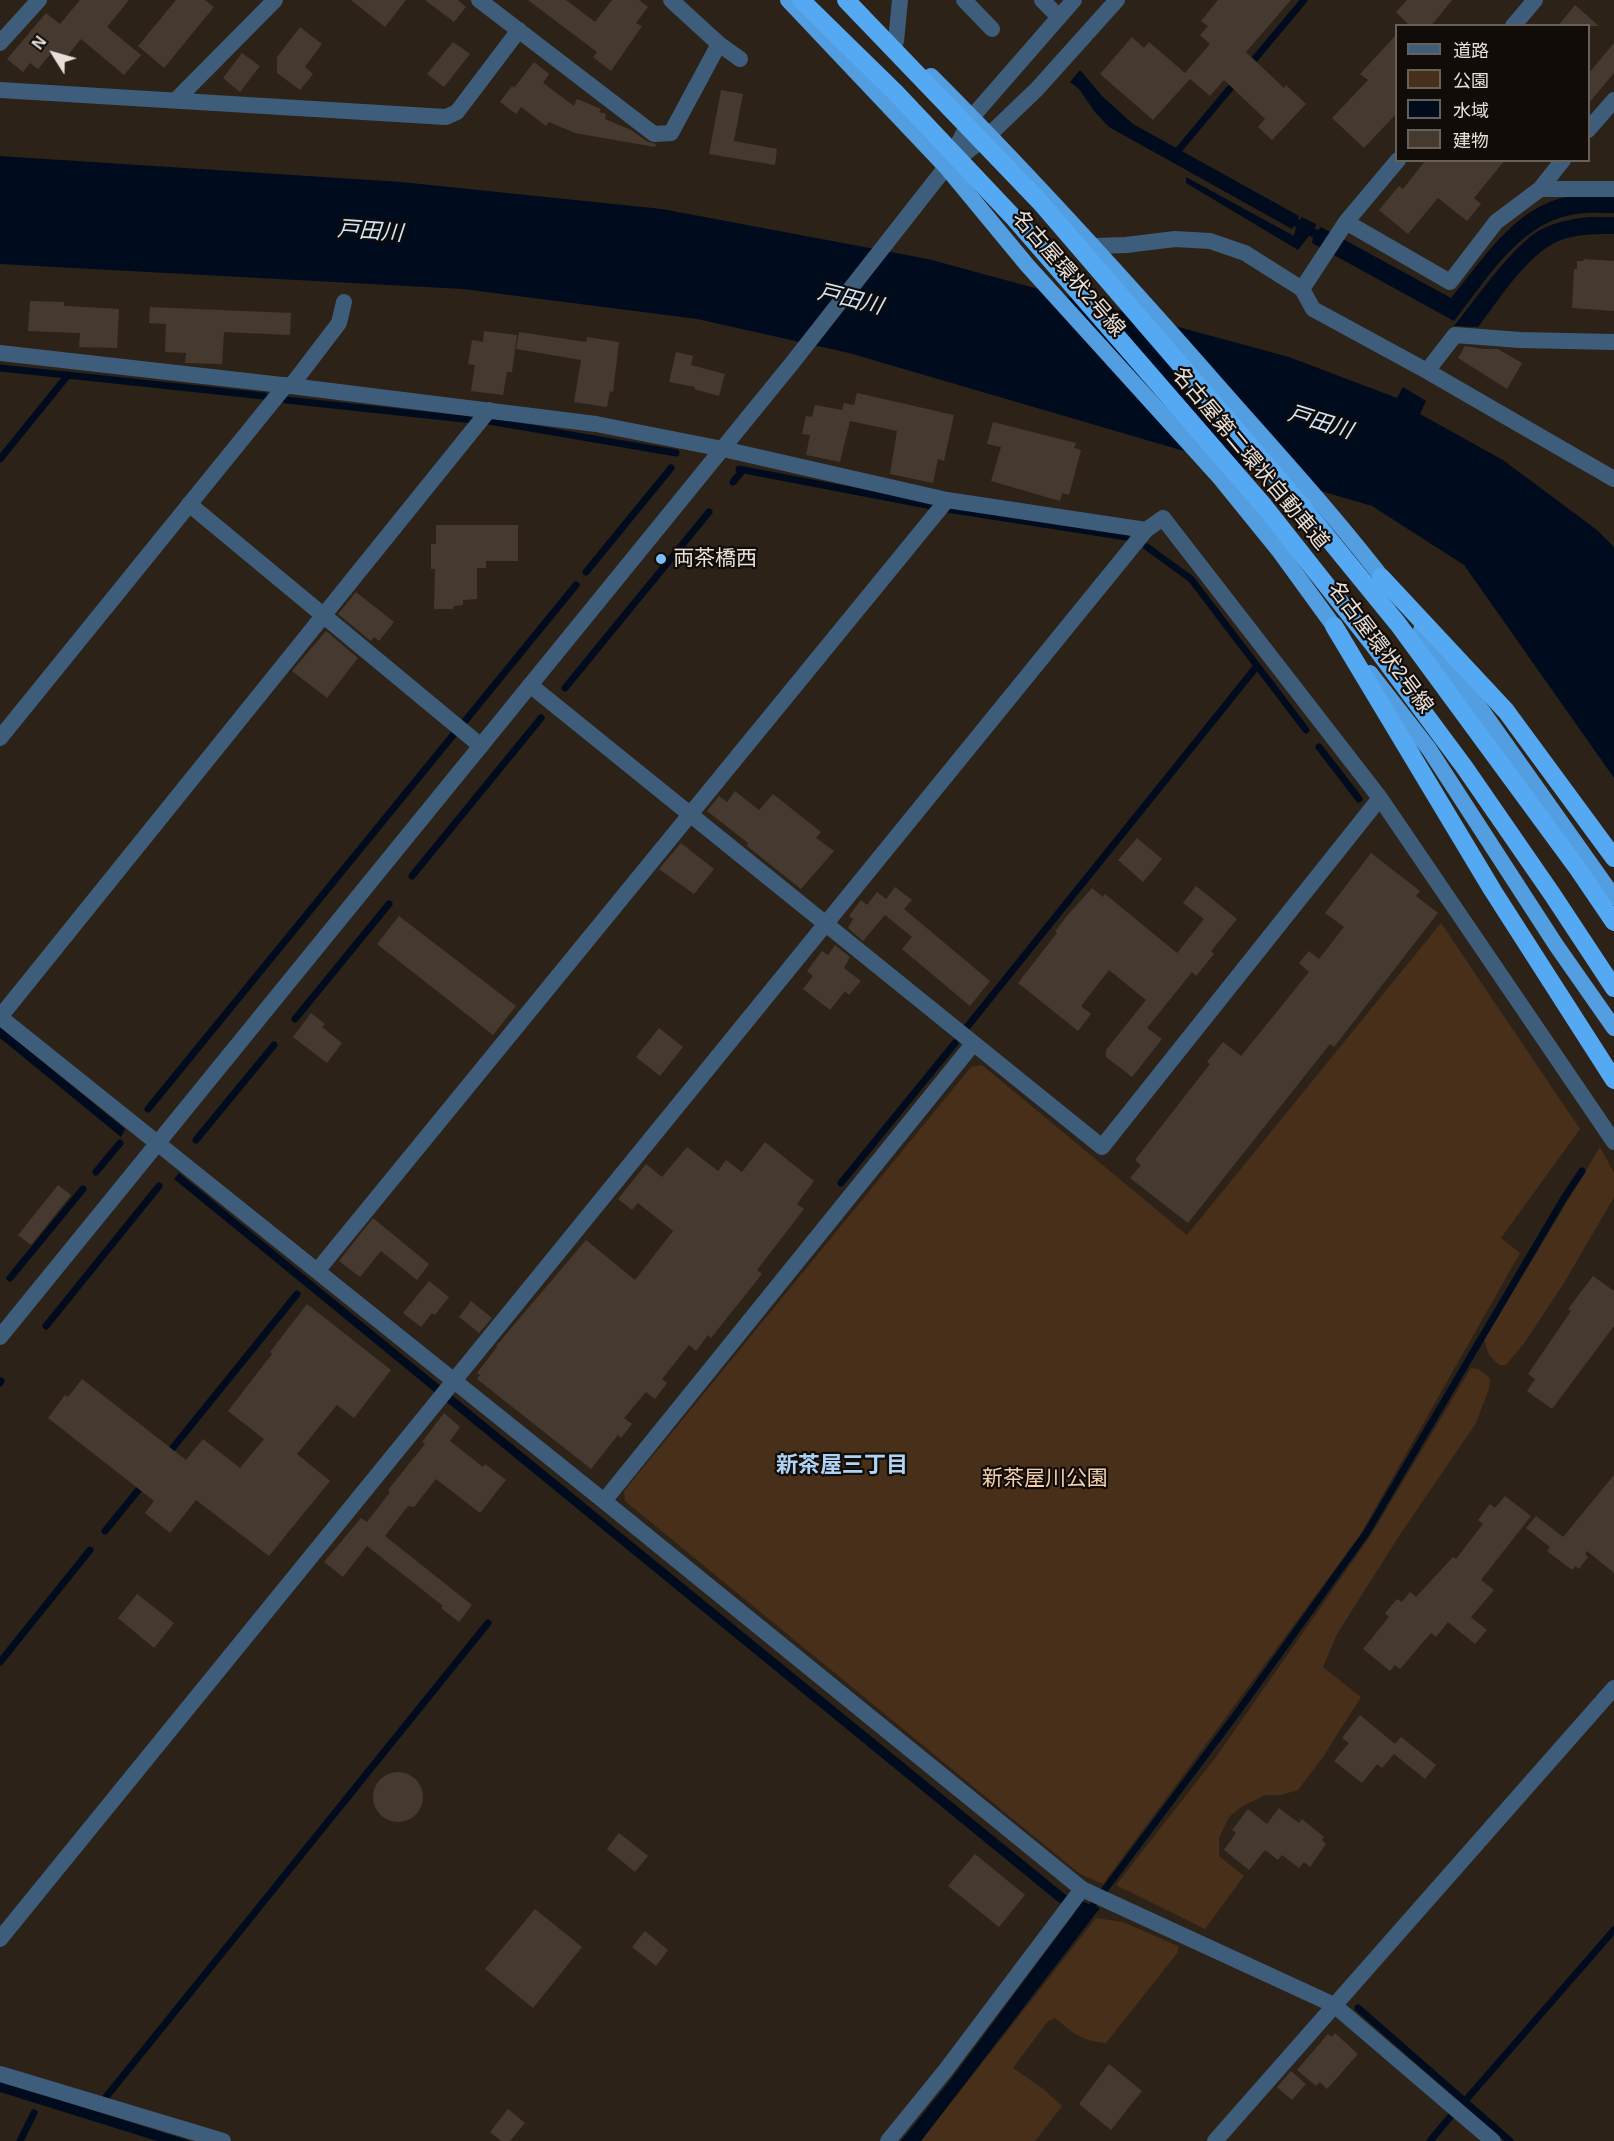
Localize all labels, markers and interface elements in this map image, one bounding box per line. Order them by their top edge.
north arrow [24,24,84,84]
legend [1395,24,1590,162]
text: N [29,33,49,53]
text: 道路 [1453,41,1489,61]
text: 公園 [1453,71,1489,91]
text: 水域 [1453,101,1489,121]
text: 建物 [1453,131,1489,151]
street label: 名古屋環状2号線 [1006,206,1130,342]
water label: 戸田川 [336,217,404,247]
water label: 戸田川 [815,279,885,321]
street label: 名古屋第二環状自動車道 [1166,362,1334,556]
water label: 戸田川 [1285,401,1355,445]
place label: 両茶橋西 [673,546,757,572]
marker: 両茶橋西 [654,552,668,566]
street label: 名古屋環状2号線 [1322,577,1438,719]
district label: 新茶屋三丁目 [776,1453,908,1479]
park label: 新茶屋川公園 [982,1466,1108,1492]

